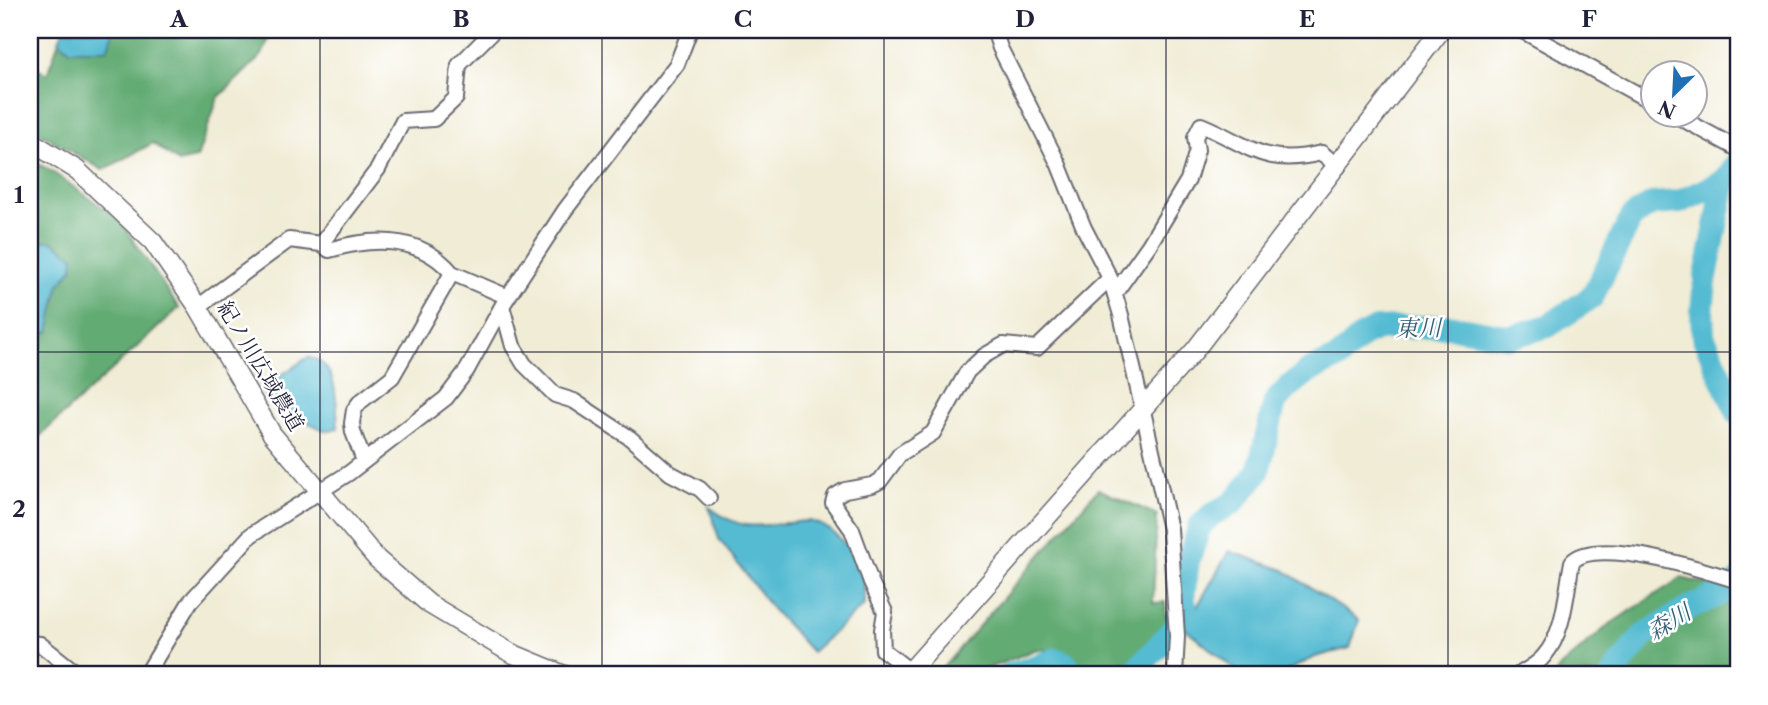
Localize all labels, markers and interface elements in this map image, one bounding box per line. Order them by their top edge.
text: A [169,5,189,33]
text: B [452,5,470,33]
text: C [734,5,752,33]
text: D [1015,5,1035,33]
text: E [1299,5,1315,33]
text: F [1581,5,1597,33]
north arrow [1638,60,1708,130]
text: N [1655,95,1680,123]
text: 1 [14,181,25,209]
street label: 紀ノ川広域農道 [212,297,310,435]
water label: 東川 [1395,314,1444,342]
text: 2 [12,495,26,523]
water label: 森川 [1642,597,1698,646]

